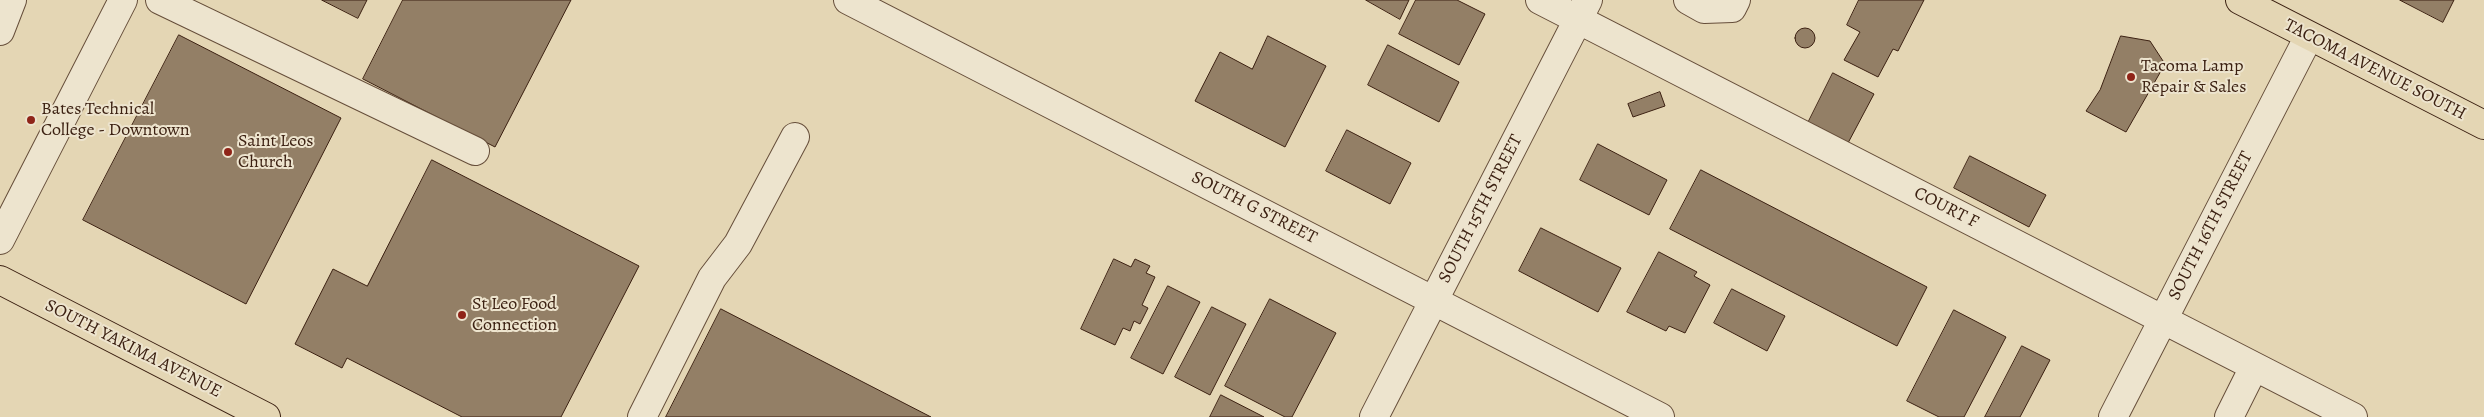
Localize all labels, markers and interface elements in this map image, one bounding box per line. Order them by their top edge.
street label: TACOMA AVENUE SOUTH [2281,15,2469,125]
place label: Tacoma Lamp Repair & Sales [2141,56,2246,98]
marker: Tacoma Lamp Repair & Sales [2125,71,2137,83]
place label: Bates Technical College - Downtown [41,99,190,142]
marker: Bates Technical College - Downtown [25,114,37,126]
place label: Saint Leos Church [238,131,313,173]
street label: SOUTH 15TH STREET [1434,131,1528,287]
marker: Saint Leos Church [222,146,234,158]
street label: SOUTH 16TH STREET [2164,148,2258,304]
street label: SOUTH G STREET [1188,167,1320,249]
street label: COURT F [1910,183,1982,233]
place label: St Leo Food Connection [472,294,557,336]
street label: SOUTH YAKIMA AVENUE [41,295,225,403]
marker: St Leo Food Connection [456,309,468,321]

